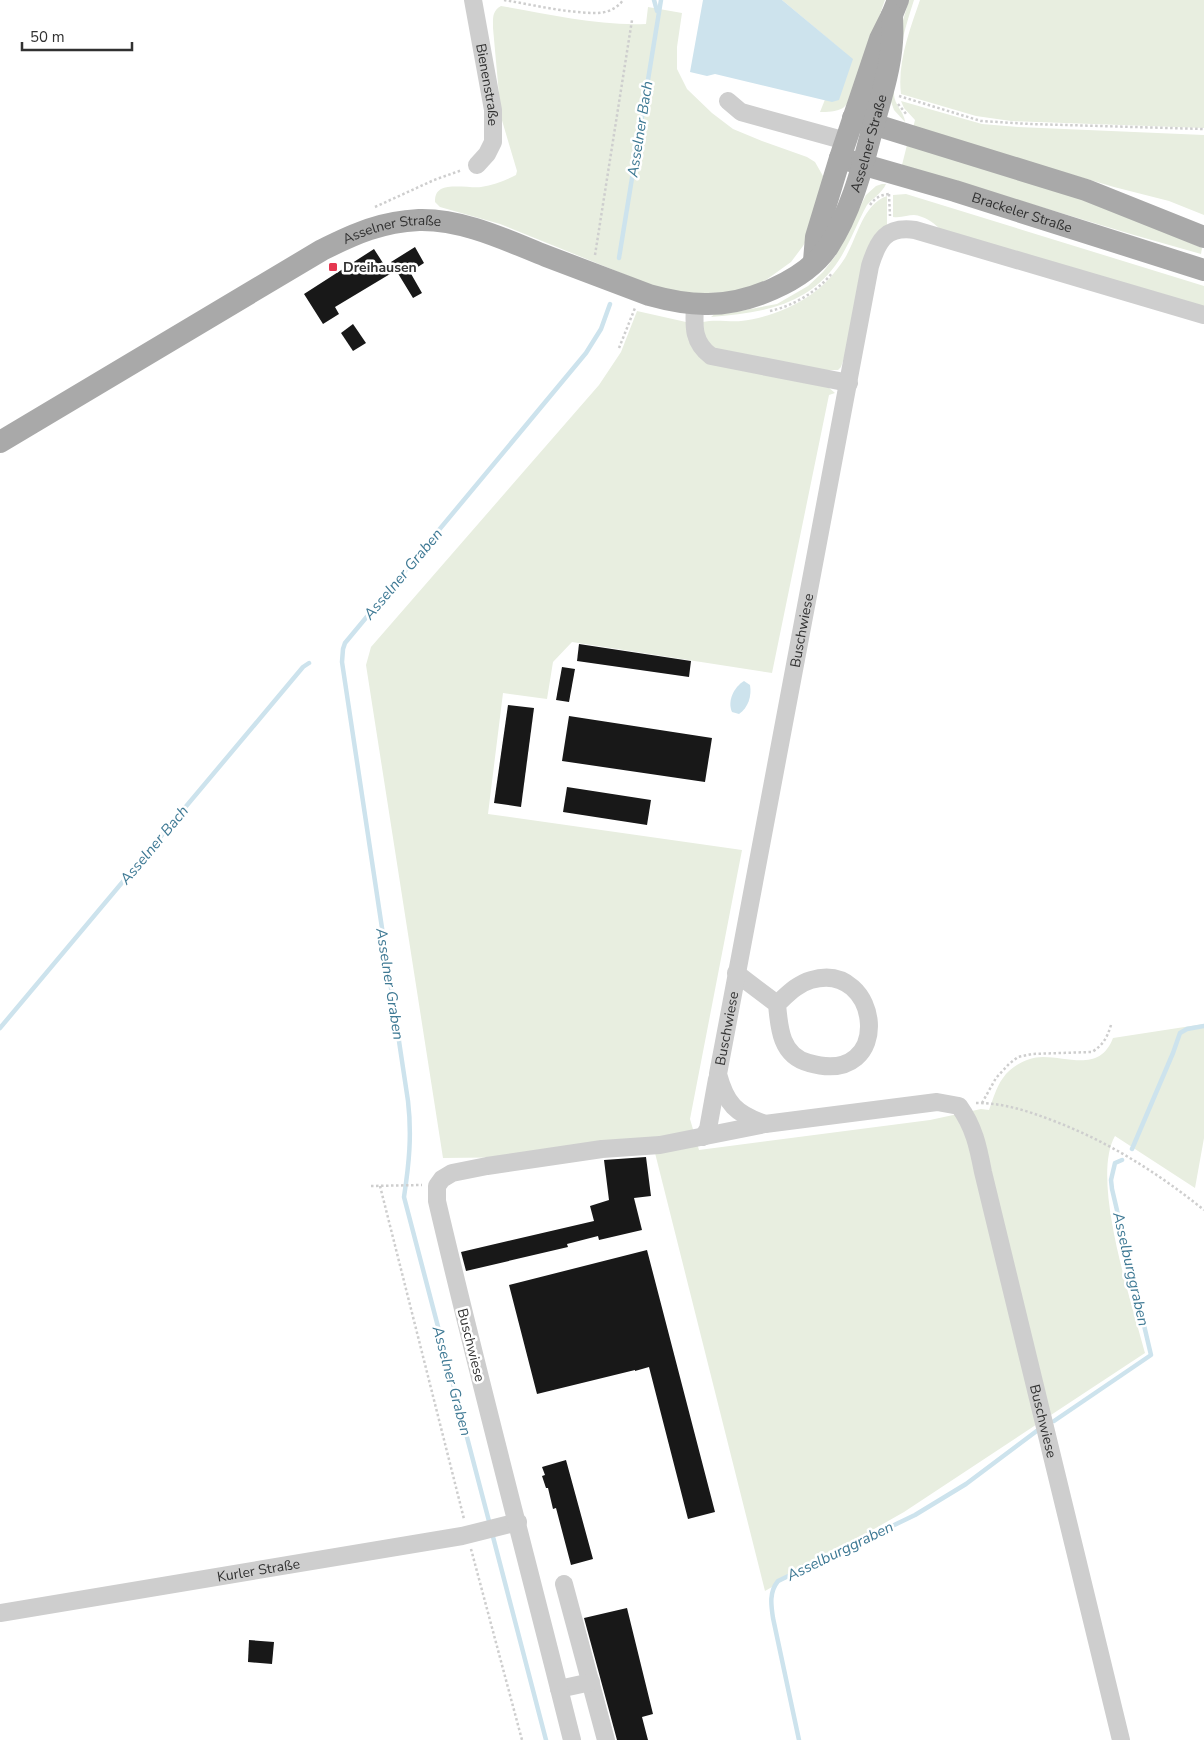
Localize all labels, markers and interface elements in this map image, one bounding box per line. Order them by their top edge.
scale bar [22,20,132,52]
text: 50 m [30,27,65,47]
street label: Bienenstraße [472,42,503,126]
water label: Asselner Bach [622,80,657,179]
street label: Asselner Straße [845,92,891,195]
street label: Brackeler Straße [969,187,1075,237]
street label: Asselner Straße [339,210,442,248]
place label: Dreihausen [343,258,417,277]
marker: Dreihausen [327,261,339,273]
water label: Asselner Graben [358,524,447,624]
street label: Buschwiese [785,592,818,669]
water label: Asselner Bach [115,801,193,889]
water label: Asselner Graben [371,926,409,1041]
street label: Buschwiese [710,990,743,1067]
water label: Asselburggraben [1108,1209,1154,1328]
street label: Buschwiese [453,1306,489,1384]
water label: Asselner Graben [427,1323,476,1438]
street label: Buschwiese [1025,1382,1062,1460]
water label: Asselburggraben [782,1517,897,1586]
street label: Kurler Straße [216,1554,301,1586]

